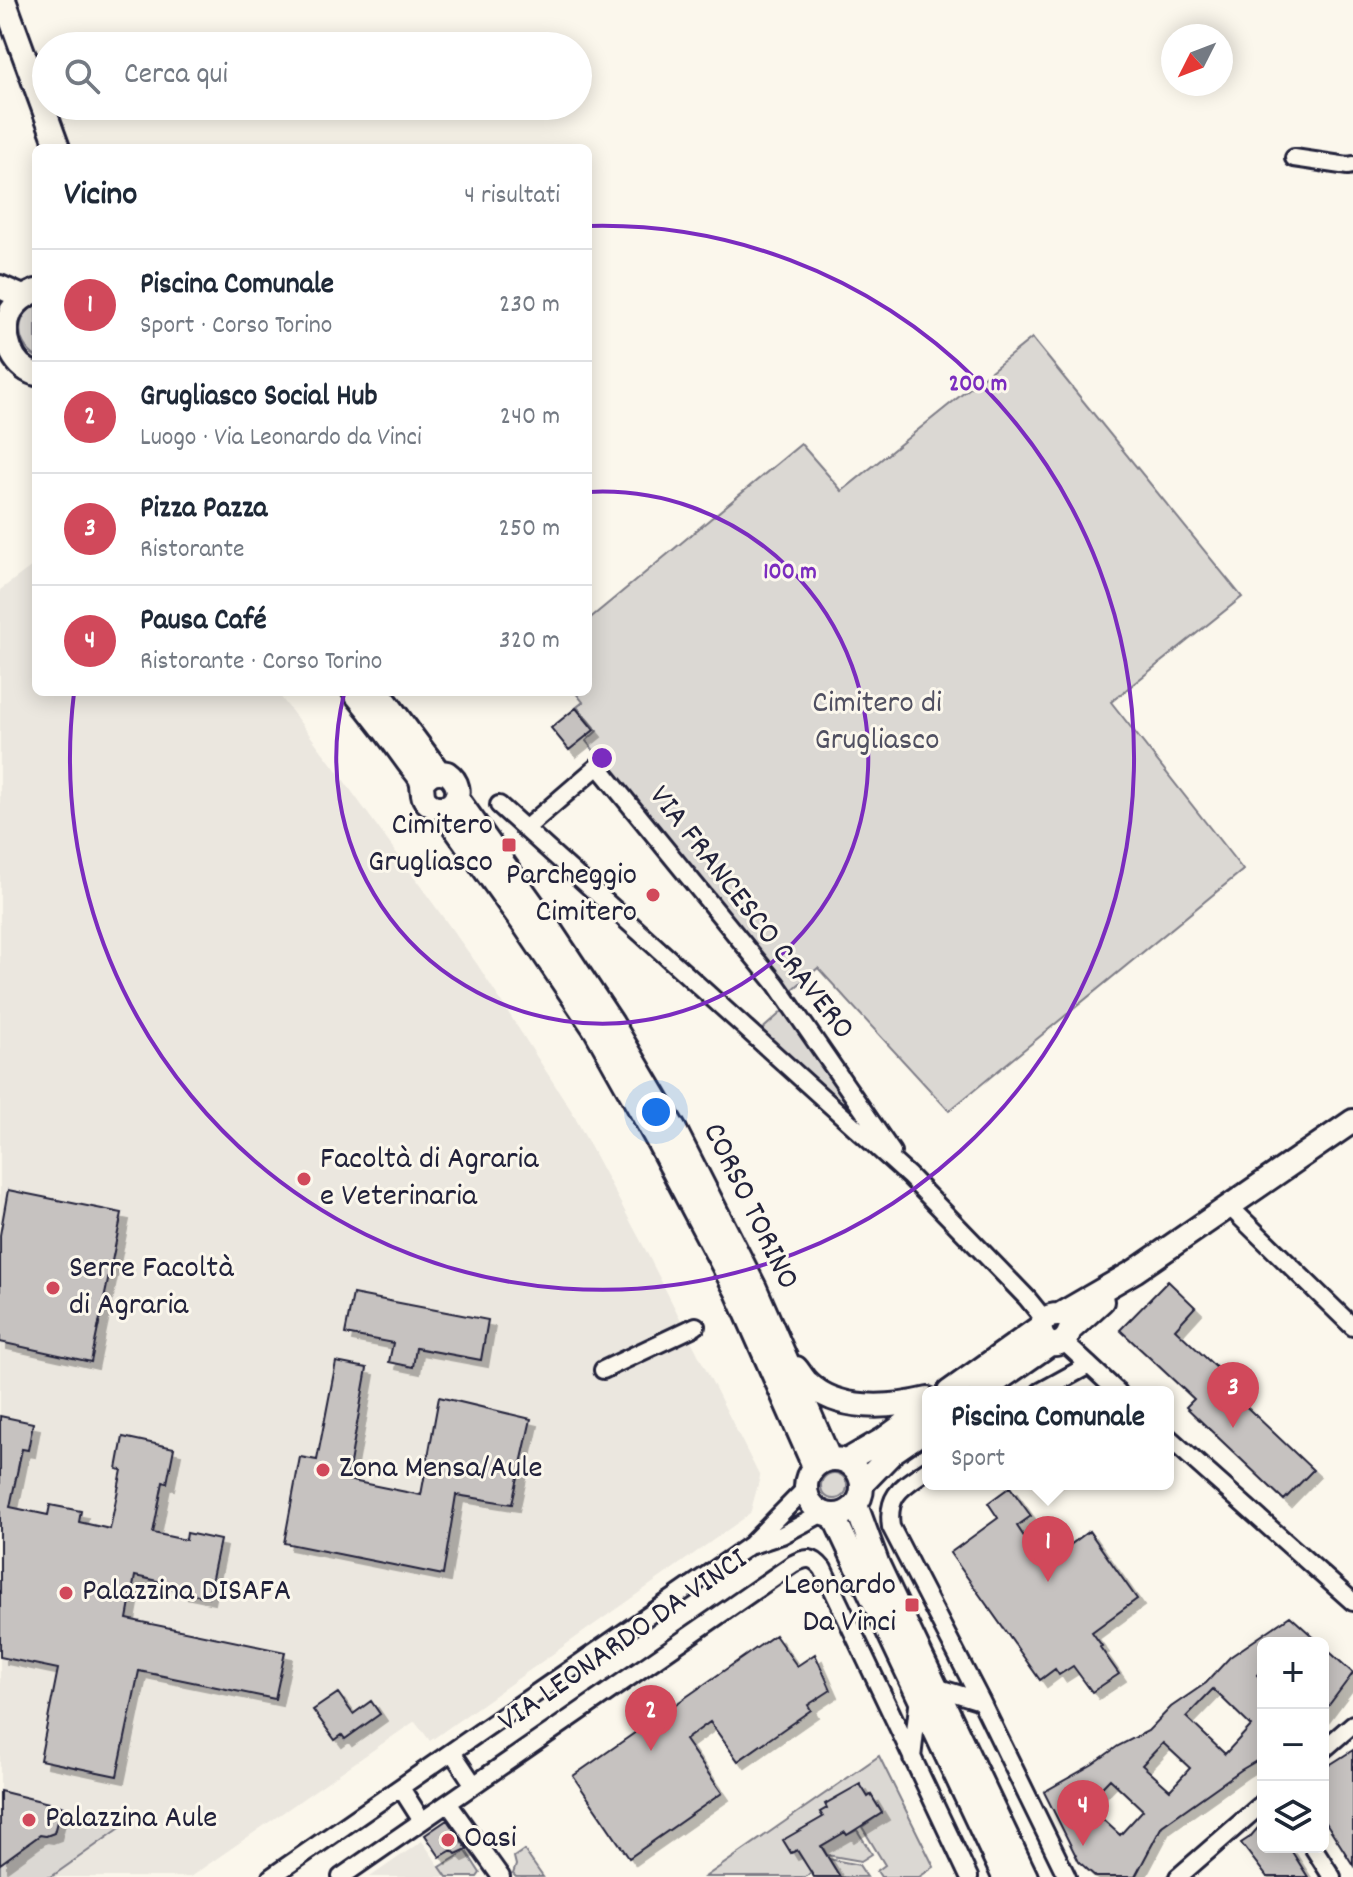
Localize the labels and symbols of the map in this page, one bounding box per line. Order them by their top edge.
north arrow [1161,24,1233,96]
text: 200 m [949,368,1007,402]
text: 100 m [763,556,817,590]
park label: Cimitero di Grugliasco [812,682,942,765]
centre of rings [588,744,616,772]
street label: VIA FRANCESCO CRAVERO [636,777,864,1051]
place label: Cimitero Grugliasco [368,804,493,887]
marker: Cimitero Grugliasco [500,836,518,854]
place label: Parcheggio Cimitero [506,854,637,937]
marker: Parcheggio Cimitero [644,886,662,904]
your location [636,1092,676,1132]
street label: CORSO TORINO [689,1116,809,1298]
place label: Facoltà di Agraria e Veterinaria [320,1138,539,1221]
marker: Facoltà di Agraria e Veterinaria [295,1170,313,1188]
place label: Serre Facoltà di Agraria [69,1247,234,1330]
marker: Serre Facoltà di Agraria [44,1279,62,1297]
pin: 3 [1207,1362,1259,1428]
place label: Zona Mensa/Aule [339,1447,543,1493]
marker: Zona Mensa/Aule [314,1461,332,1479]
pin: 1 [1022,1516,1074,1582]
street label: VIA LEONARDO DA VINCI [490,1538,758,1746]
place label: Leonardo Da Vinci [784,1564,896,1647]
place label: Palazzina DISAFA [82,1570,291,1616]
marker: Palazzina DISAFA [57,1584,75,1602]
marker: Leonardo Da Vinci [903,1596,921,1614]
pin: 2 [625,1685,677,1751]
pin: 4 [1057,1780,1109,1846]
place label: Palazzina Aule [45,1797,217,1843]
marker: Palazzina Aule [20,1811,38,1829]
place label: Oasi [464,1817,517,1863]
marker: Oasi [439,1831,457,1849]

